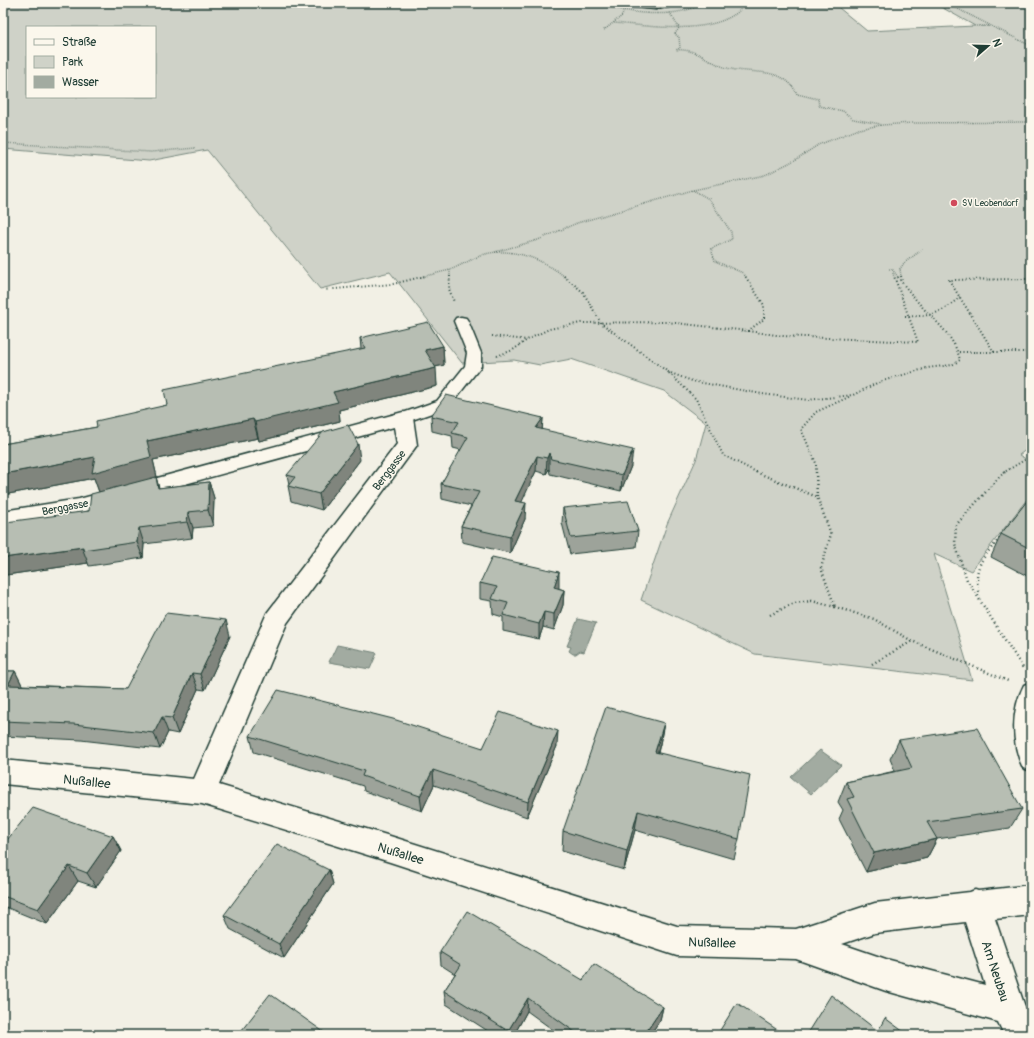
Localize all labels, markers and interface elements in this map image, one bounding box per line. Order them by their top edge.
legend [26,26,156,98]
north arrow [968,26,1008,66]
text: Straße [62,35,96,50]
text: N [990,37,1004,49]
text: Park [62,55,83,70]
text: Wasser [62,75,99,90]
marker: SV Leobendorf [949,198,959,208]
place label: SV Leobendorf [962,198,1019,209]
street label: Berggasse [370,447,409,493]
street label: Berggasse [41,497,90,518]
street label: Nußallee [62,772,112,792]
street label: Nußallee [376,839,426,869]
street label: Nußallee [688,934,737,952]
street label: Am Neubau [978,939,1012,1004]

